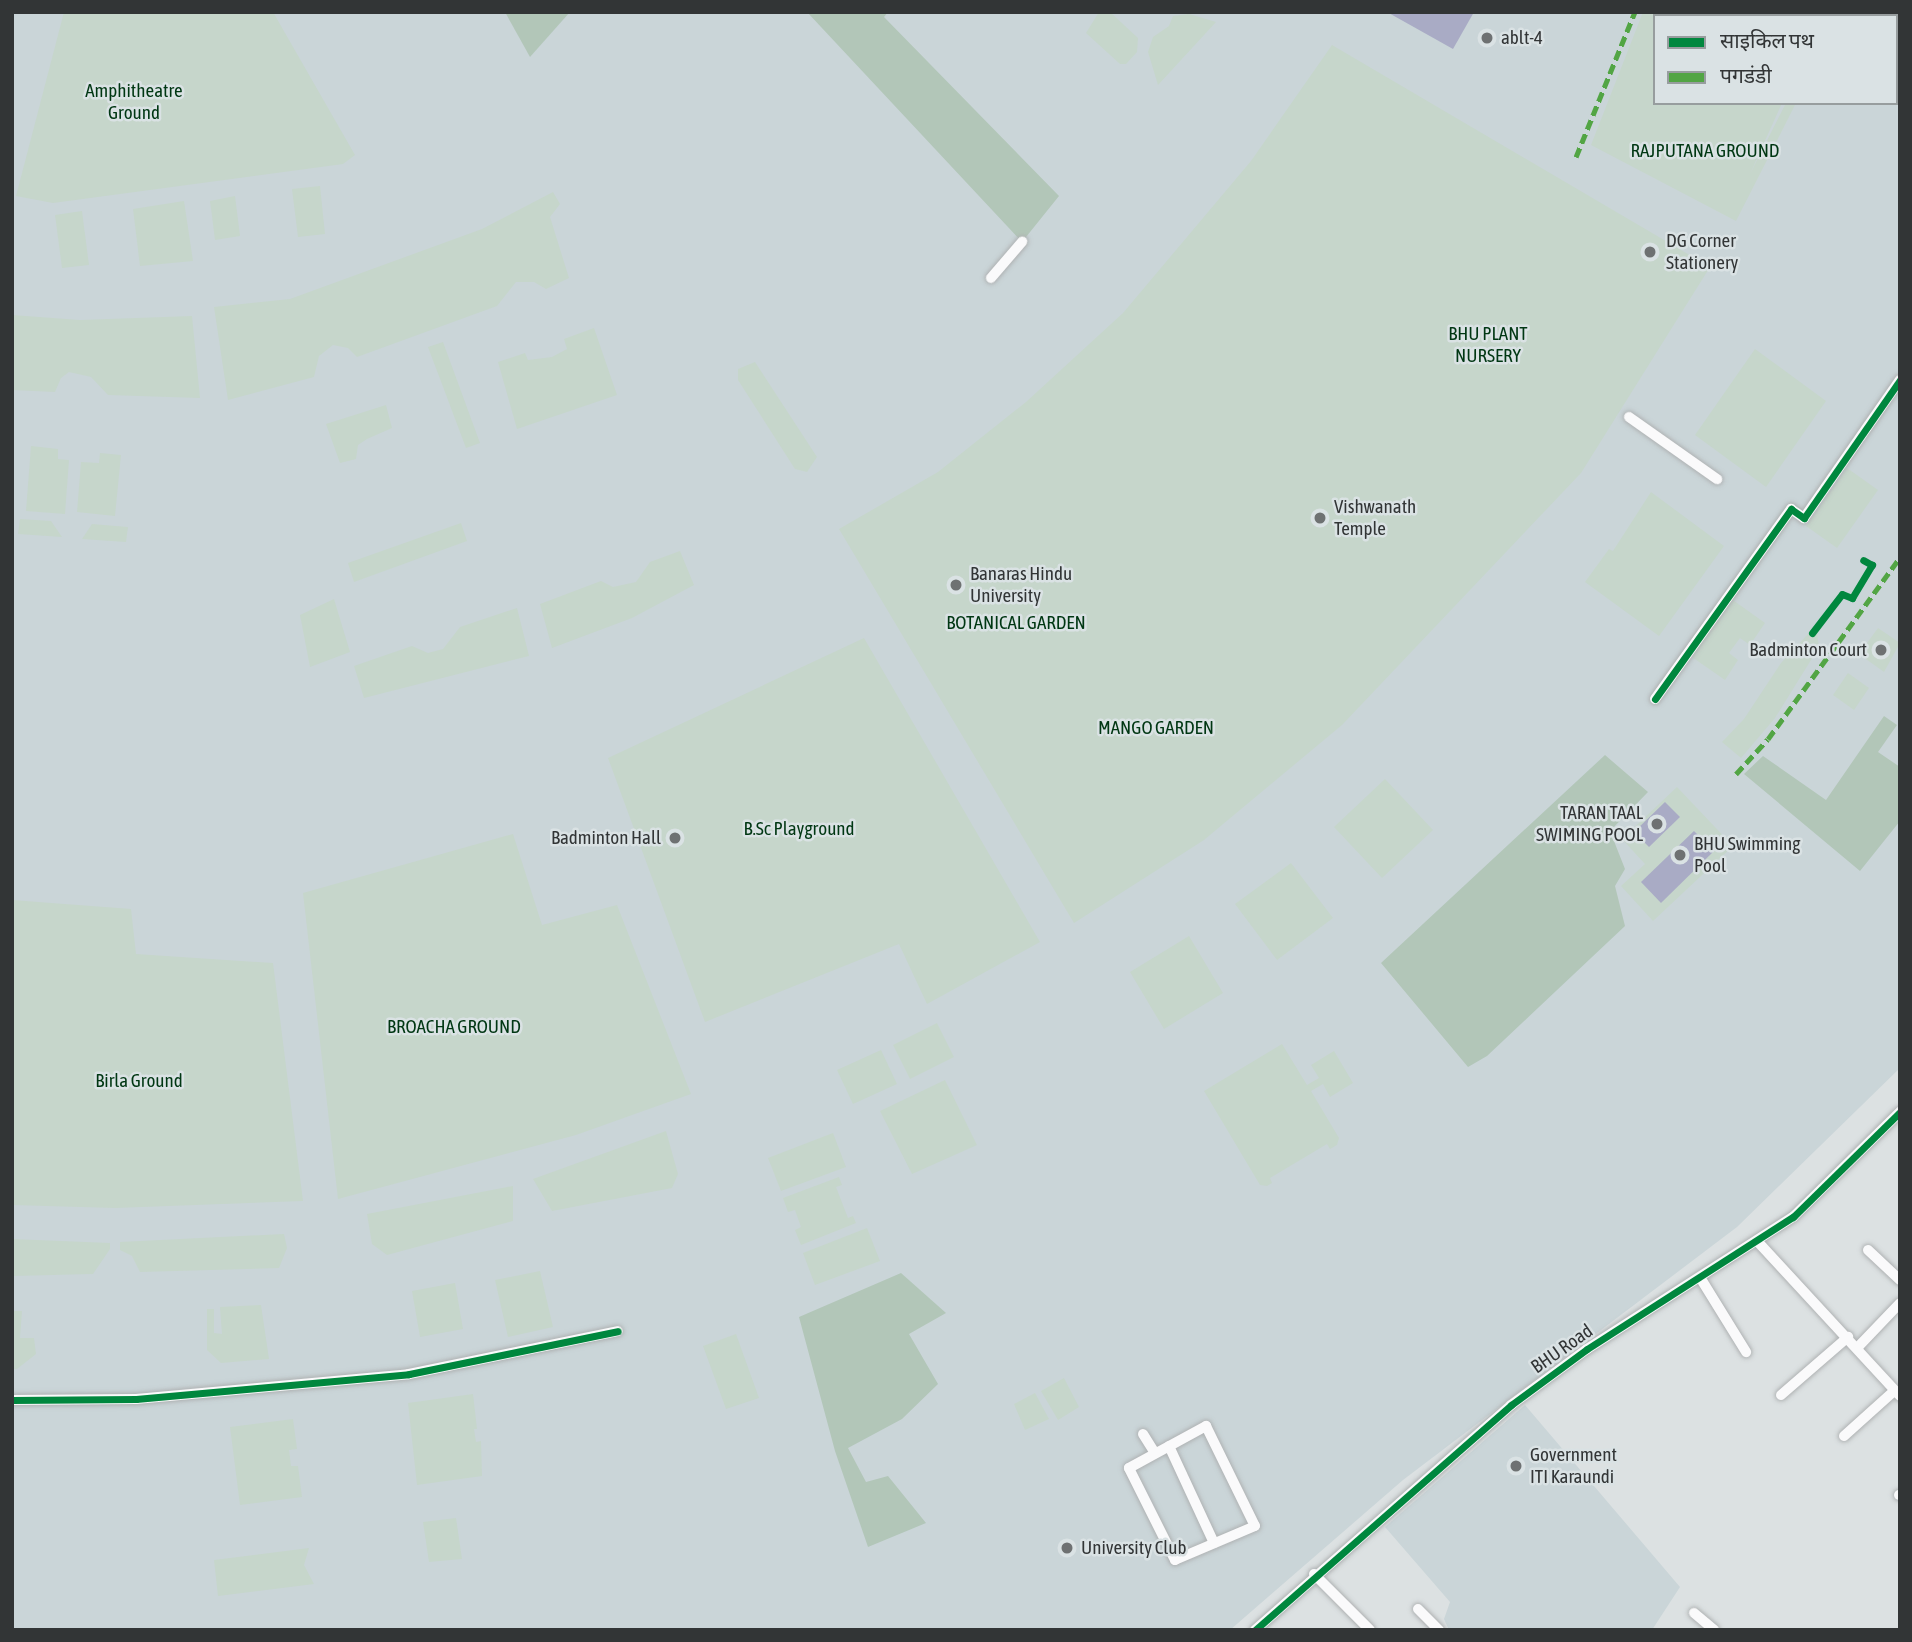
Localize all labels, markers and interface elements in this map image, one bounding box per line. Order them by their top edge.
legend [1653,14,1898,105]
place label: ablt-4 [1501,27,1543,49]
text: साइकिल पथ [1720,28,1814,52]
marker: ablt-4 [1479,30,1495,46]
text: पगडंडी [1720,63,1772,87]
park label: Amphitheatre Ground [85,80,183,124]
park label: RAJPUTANA GROUND [1631,140,1779,162]
place label: DG Corner Stationery [1666,230,1738,274]
marker: DG Corner Stationery [1640,242,1660,262]
park label: BHU PLANT NURSERY [1448,323,1528,367]
place label: Vishwanath Temple [1334,496,1416,540]
marker: Vishwanath Temple [1312,510,1328,526]
place label: Banaras Hindu University [970,563,1072,607]
marker: Banaras Hindu University [948,577,964,593]
park label: BOTANICAL GARDEN [946,612,1086,634]
place label: Badminton Court [1749,639,1867,661]
marker: Badminton Court [1873,642,1889,658]
park label: MANGO GARDEN [1098,717,1214,739]
place label: TARAN TAAL SWIMING POOL [1536,802,1643,846]
marker: TARAN TAAL SWIMING POOL [1649,816,1665,832]
park label: B.Sc Playground [743,818,855,840]
place label: Badminton Hall [551,827,661,849]
marker: Badminton Hall [667,830,683,846]
place label: BHU Swimming Pool [1694,833,1800,877]
marker: BHU Swimming Pool [1672,847,1688,863]
park label: BROACHA GROUND [387,1016,521,1038]
park label: Birla Ground [95,1070,183,1092]
street label: BHU Road [1527,1320,1597,1378]
place label: Government ITI Karaundi [1530,1444,1617,1488]
marker: Government ITI Karaundi [1508,1458,1524,1474]
place label: University Club [1081,1537,1186,1559]
marker: University Club [1059,1540,1075,1556]

